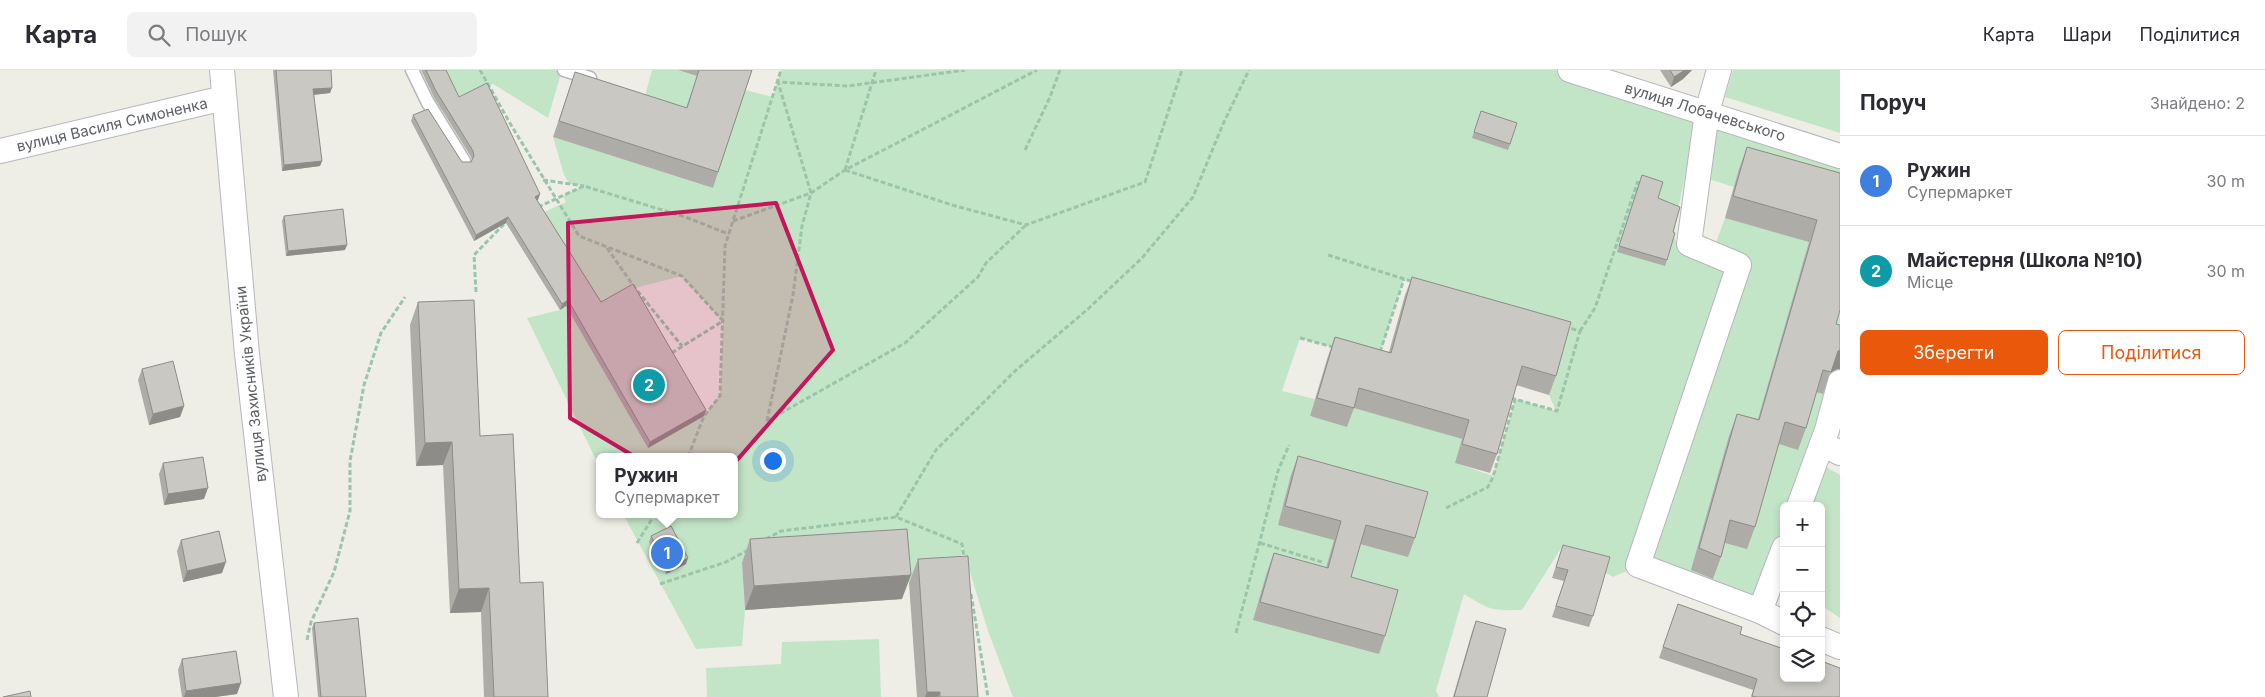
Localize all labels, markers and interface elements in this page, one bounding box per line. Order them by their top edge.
search box [127,12,477,57]
text: Карта [25,20,97,49]
icon: search [145,21,173,49]
text: Пошук [185,23,247,46]
text: Карта [1983,24,2035,45]
text: Шари [2063,24,2112,45]
text: Поділитися [2140,24,2240,45]
street label: вулиця Лобачевського [1622,78,1788,145]
text: Поруч [1860,90,1927,115]
street label: вулиця Василя Симоненка [15,93,209,156]
text: Знайдено: 2 [2150,93,2245,113]
text: Ружин [1907,159,1971,182]
text: 1 [1873,171,1879,191]
text: 30 m [2207,171,2245,191]
text: Супермаркет [1907,182,2012,202]
text: Майстерня (Школа №10) [1907,249,2143,272]
text: 2 [1871,261,1881,281]
text: 30 m [2207,261,2245,281]
text: Місце [1907,272,1953,292]
street label: вулиця Захисників України [231,285,270,483]
button: Зберегти [1860,330,2048,375]
button: Поділитися [2058,330,2245,375]
pin: 2 [633,366,665,404]
your location [760,448,786,474]
popup [596,453,738,518]
text: Ружин [614,464,678,487]
text: Супермаркет [614,487,720,507]
map controls [1780,502,1825,682]
button: + [1780,502,1825,547]
pin: 1 [651,534,683,572]
button: − [1780,547,1825,592]
button: locate [1780,592,1825,637]
button: layers [1780,637,1825,682]

